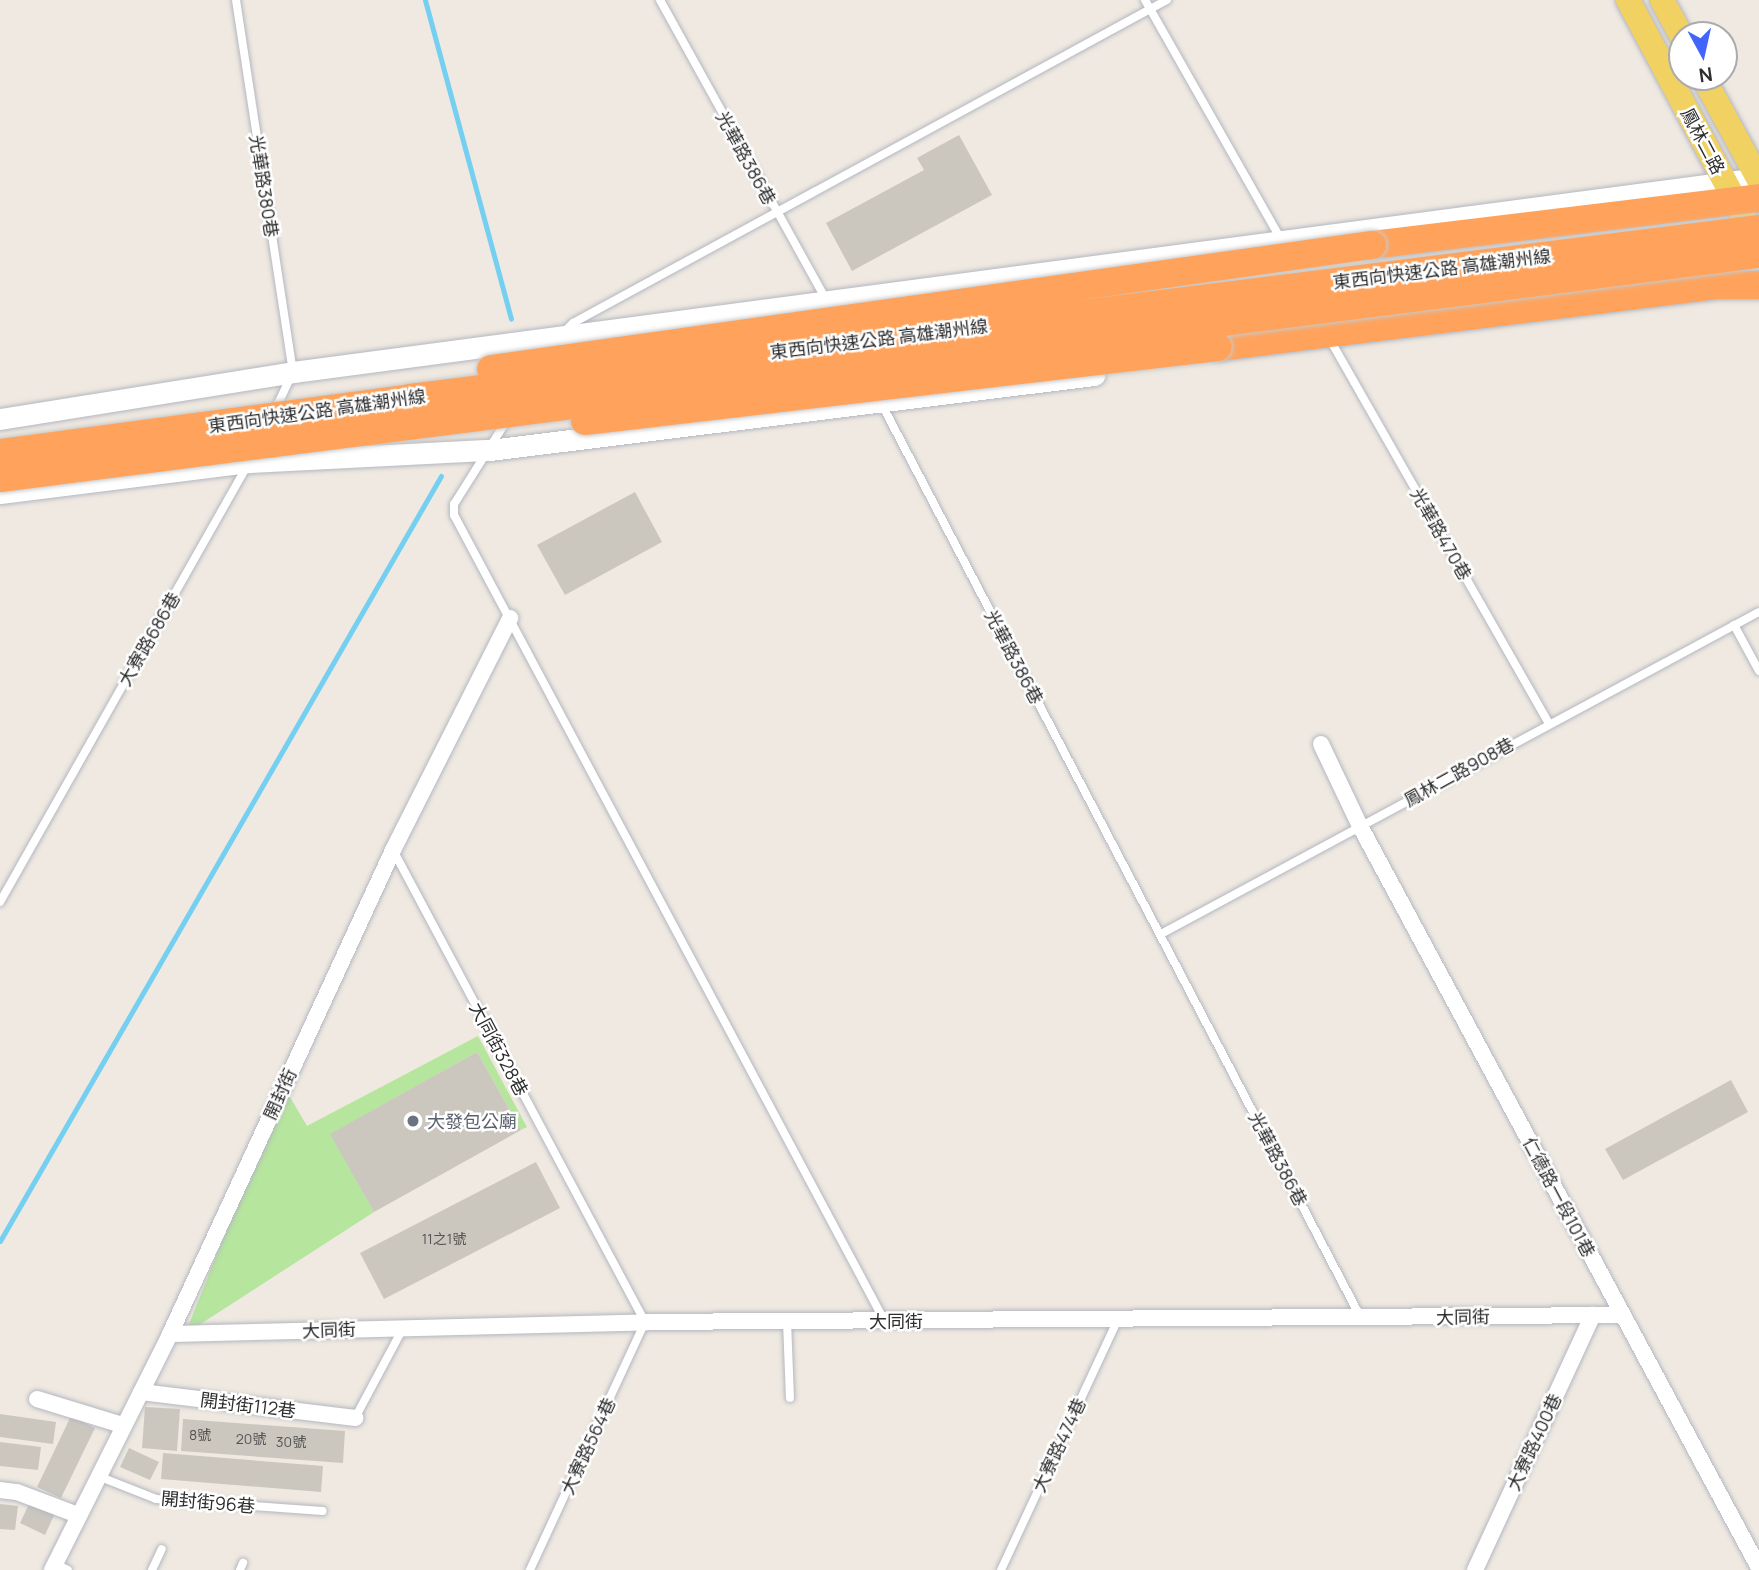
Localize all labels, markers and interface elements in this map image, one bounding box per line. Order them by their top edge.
north arrow [1668,21,1738,91]
text: N [1697,61,1714,89]
street label: 鳳林二路 [1677,104,1729,178]
street label: 光華路386巷 [711,107,781,209]
street label: 光華路380巷 [245,133,283,239]
street label: 東西向快速公路 高雄潮州線 [1332,245,1552,293]
street label: 東西向快速公路 高雄潮州線 [769,315,989,363]
street label: 東西向快速公路 高雄潮州線 [207,385,427,437]
street label: 光華路470巷 [1406,484,1476,584]
street label: 大寮路686巷 [113,588,185,690]
street label: 光華路386巷 [980,606,1048,708]
street label: 鳳林二路908巷 [1400,733,1518,811]
street label: 大同街328巷 [465,999,533,1099]
street label: 開封街 [259,1065,301,1123]
street label: 光華路386巷 [1244,1108,1312,1210]
place label: 大發包公廟 [427,1110,517,1132]
marker: 大發包公廟 [405,1113,421,1129]
street label: 仁德路一段101巷 [1518,1133,1600,1261]
house number: 11之1號 [422,1231,466,1247]
street label: 大同街 [1436,1306,1490,1328]
street label: 大同街 [869,1310,923,1332]
street label: 大同街 [302,1318,356,1342]
street label: 開封街112巷 [199,1388,297,1422]
street label: 大寮路400巷 [1502,1390,1566,1494]
street label: 大寮路564巷 [556,1394,620,1498]
street label: 大寮路474巷 [1028,1394,1090,1496]
house number: 8號 [189,1427,211,1443]
house number: 20號 [236,1431,266,1447]
house number: 30號 [276,1434,306,1450]
street label: 開封街96巷 [160,1487,256,1517]

